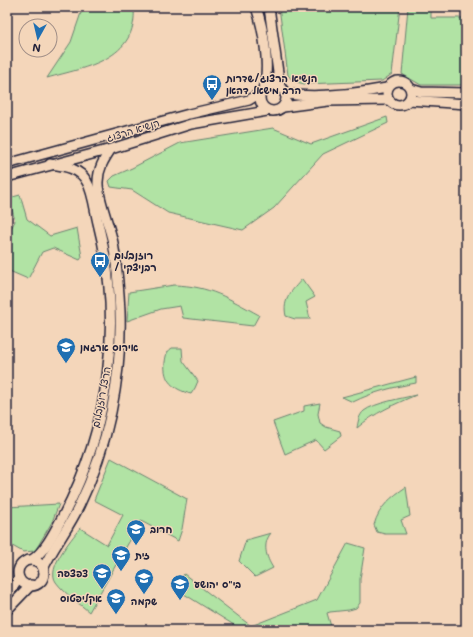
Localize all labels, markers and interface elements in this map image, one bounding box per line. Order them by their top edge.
north arrow [18,18,58,58]
text: N [31,40,42,56]
place label: הנשיא הרצוג/שדרות הרב מישאל דהאן [225,71,317,97]
bus stop icon: הנשיא הרצוג/שדרות הרב מישאל דהאן [201,73,223,101]
street label: הנשיא הרצוג [105,115,161,145]
place label: רוזנבלום / רבניצקי [114,248,157,274]
bus stop icon: רוזנבלום / רבניצקי [89,250,111,278]
school or university icon: אירוס ארגמן [55,336,77,364]
place label: אירוס ארגמן [80,340,139,354]
street label: הרצל רוזנבלום [88,365,114,429]
school or university icon: חרוב [125,518,147,546]
place label: חרוב [149,522,173,536]
school or university icon: זית [110,544,132,572]
place label: זית [134,548,150,562]
school or university icon: צפצפה [91,562,113,590]
place label: צפצפה [57,566,88,580]
school or university icon: שקמה [133,567,155,595]
school or university icon: בי"ס יהושע [169,573,191,601]
place label: בי"ס יהושע [194,577,241,591]
school or university icon: אקליפטוס [105,587,127,615]
place label: אקליפטוס [60,591,102,605]
place label: שקמה [131,594,157,608]

